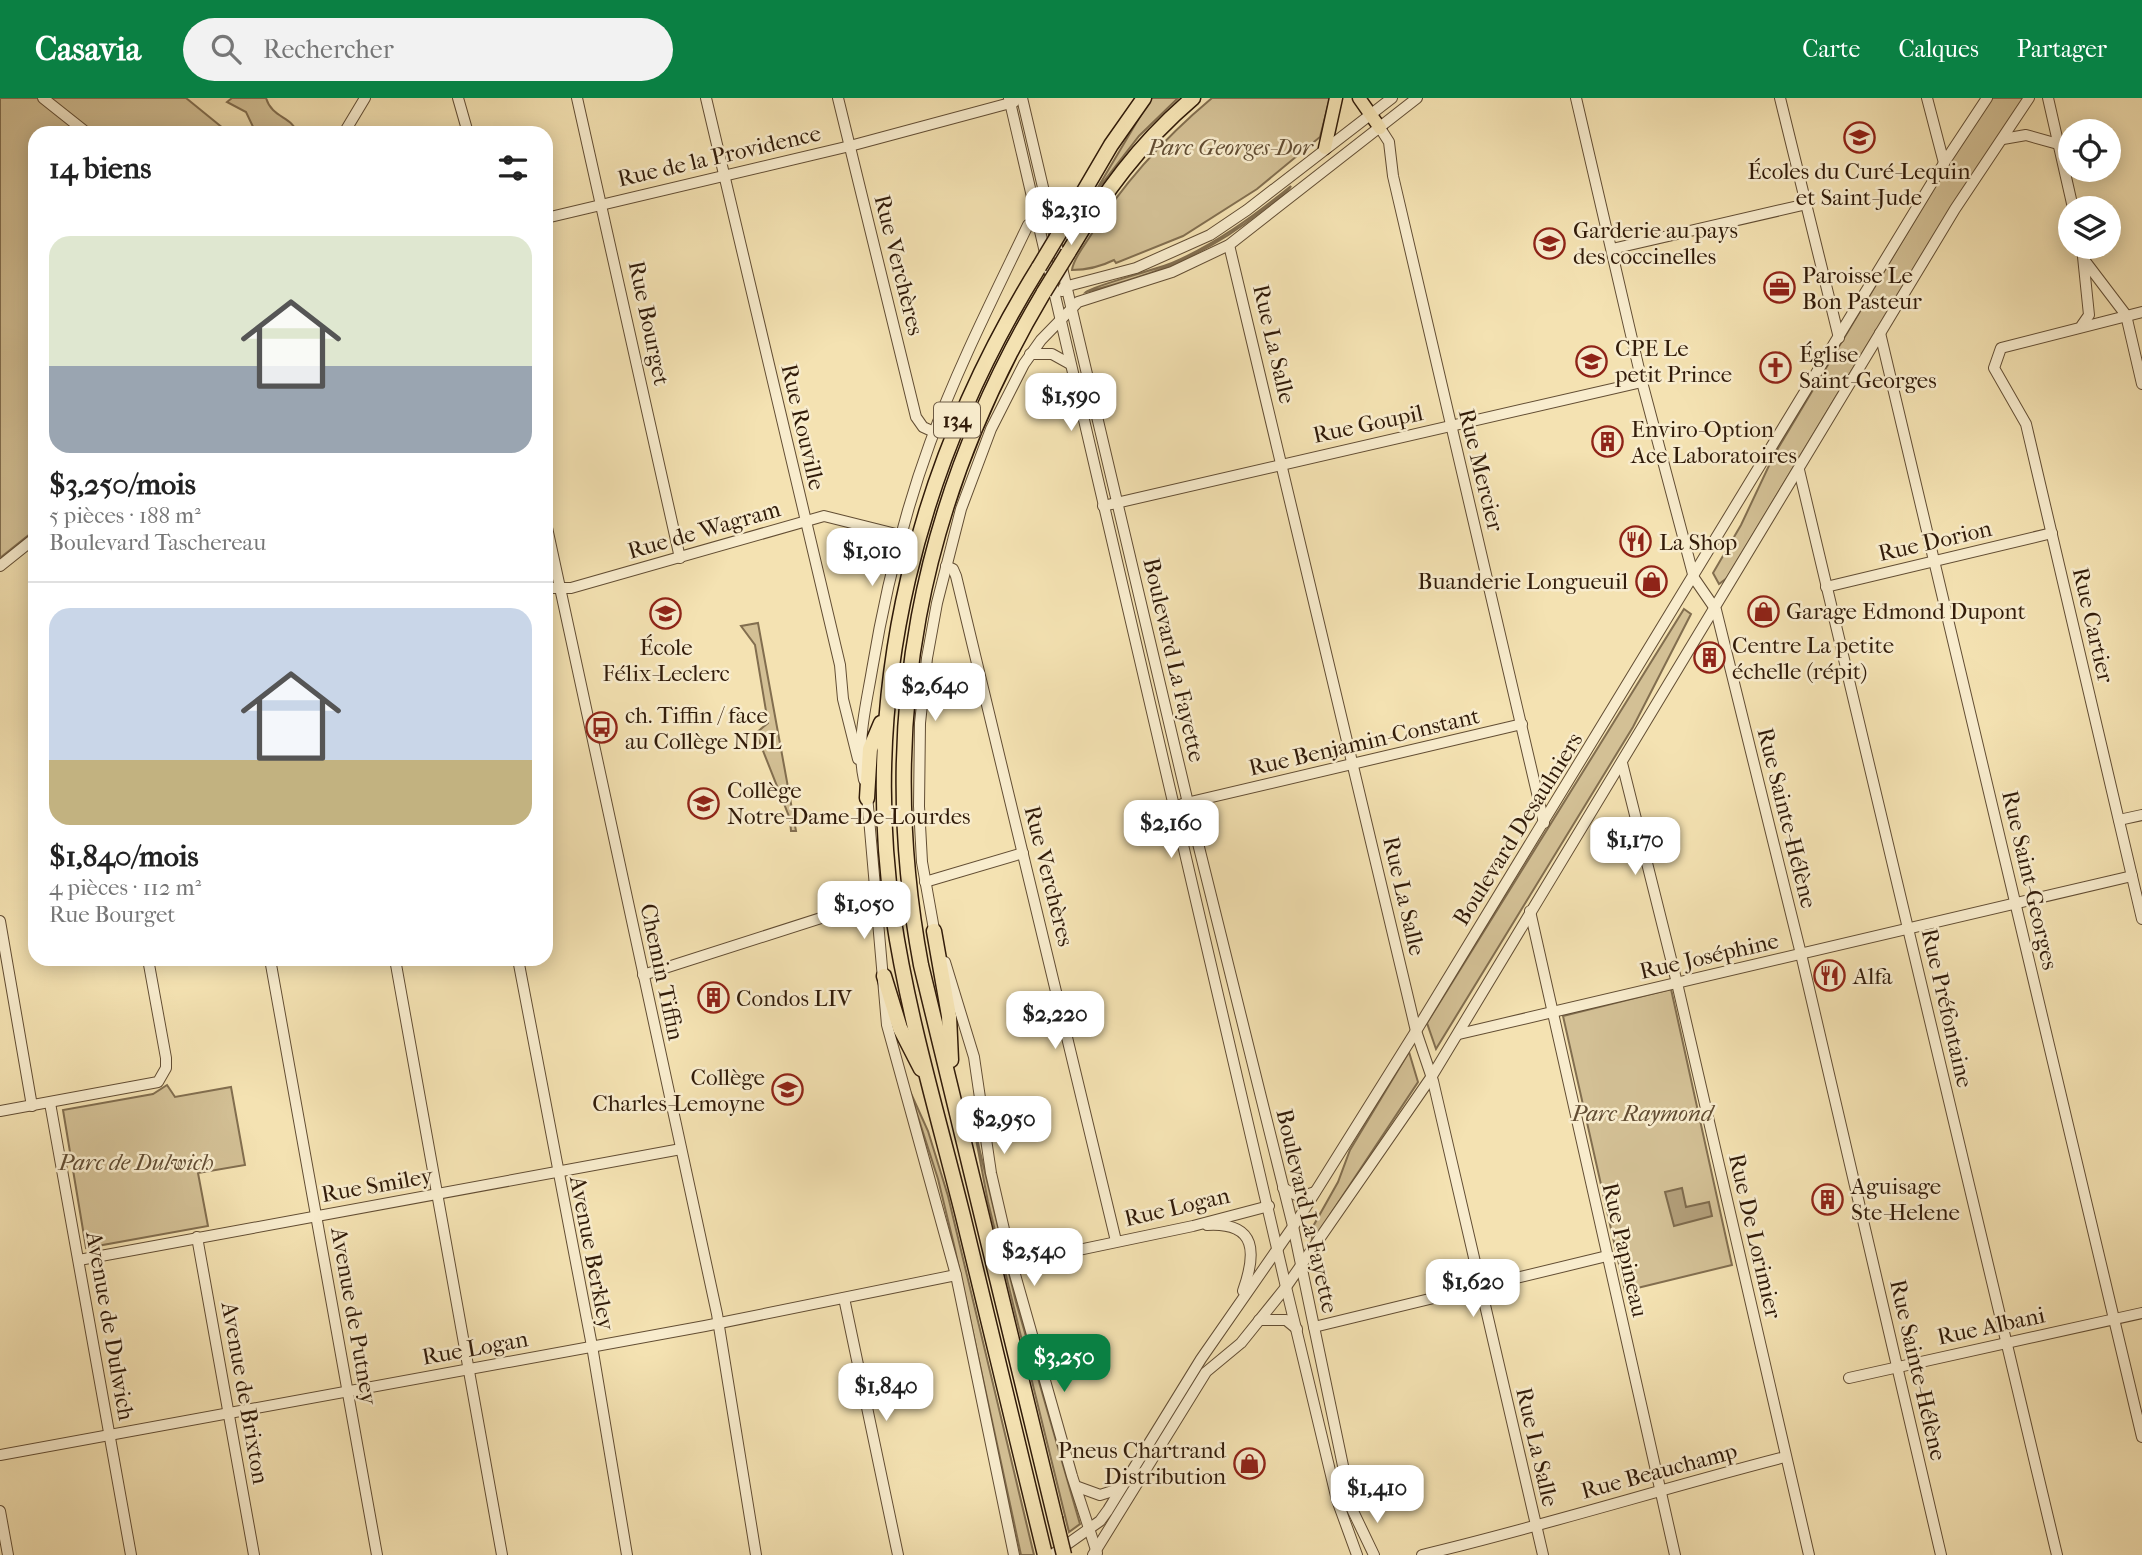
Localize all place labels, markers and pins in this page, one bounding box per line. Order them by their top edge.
school or university icon: Écoles du Curé-Lequin et Saint-Jude [1842,120,1876,154]
place label: Écoles du Curé-Lequin et Saint-Jude [1748,158,1971,211]
pin: $2,310 [1014,188,1128,247]
place label: Garderie au pays des coccinelles [1573,217,1738,270]
school or university icon: Garderie au pays des coccinelles [1533,226,1567,260]
place label: Paroisse Le Bon Pasteur [1802,262,1922,315]
office icon: Paroisse Le Bon Pasteur [1762,271,1796,305]
place label: CPE Le petit Prince [1614,335,1732,388]
place label: Église Saint-Georges [1799,341,1937,394]
school or university icon: CPE Le petit Prince [1575,344,1609,378]
church icon: Église Saint-Georges [1759,350,1793,384]
pin: $1,590 [1014,374,1128,433]
place label: Enviro-Option Ace Laboratoires [1630,416,1797,469]
building icon: Enviro-Option Ace Laboratoires [1591,425,1625,459]
restaurant icon: La Shop [1619,525,1653,559]
pin: $1,010 [815,528,929,588]
place label: La Shop [1659,529,1737,556]
shop icon: Buanderie Longueuil [1634,564,1668,598]
place label: Buanderie Longueuil [1418,568,1629,595]
shop icon: Garage Edmond Dupont [1746,594,1780,628]
school or university icon: École Félix-Leclerc [649,596,683,630]
place label: Garage Edmond Dupont [1786,598,2026,625]
place label: Centre La petite échelle (répit) [1732,632,1894,685]
place label: École Félix-Leclerc [602,634,730,687]
building icon: Centre La petite échelle (répit) [1692,641,1726,675]
pin: $2,640 [878,664,992,723]
place label: ch. Tiffin / face au Collège NDL [625,702,782,755]
bus stop icon: ch. Tiffin / face au Collège NDL [585,711,619,745]
place label: Collège Notre-Dame-De-Lourdes [727,777,971,830]
school or university icon: Collège Notre-Dame-De-Lourdes [687,786,721,820]
pin: $2,160 [1114,800,1228,860]
pin: $1,170 [1578,818,1692,877]
pin: $1,050 [807,882,921,941]
restaurant icon: Alfa [1813,959,1847,993]
place label: Alfa [1852,963,1893,990]
building icon: Condos LIV [696,981,730,1015]
place label: Condos LIV [736,985,853,1012]
pin: $2,220 [998,992,1112,1051]
place label: Collège Charles-Lemoyne [592,1064,765,1117]
school or university icon: Collège Charles-Lemoyne [771,1073,805,1107]
pin: $2,950 [947,1096,1061,1156]
place label: Aguisage Ste-Helene [1850,1173,1960,1226]
building icon: Aguisage Ste-Helene [1811,1182,1845,1216]
pin: $2,540 [977,1228,1091,1288]
pin: $1,620 [1416,1260,1530,1319]
pin: $3,250 [1007,1334,1121,1394]
pin: $1,840 [829,1364,943,1423]
place label: Pneus Chartrand Distribution [1058,1437,1227,1490]
shop icon: Pneus Chartrand Distribution [1232,1446,1266,1480]
pin: $1,410 [1320,1466,1434,1525]

